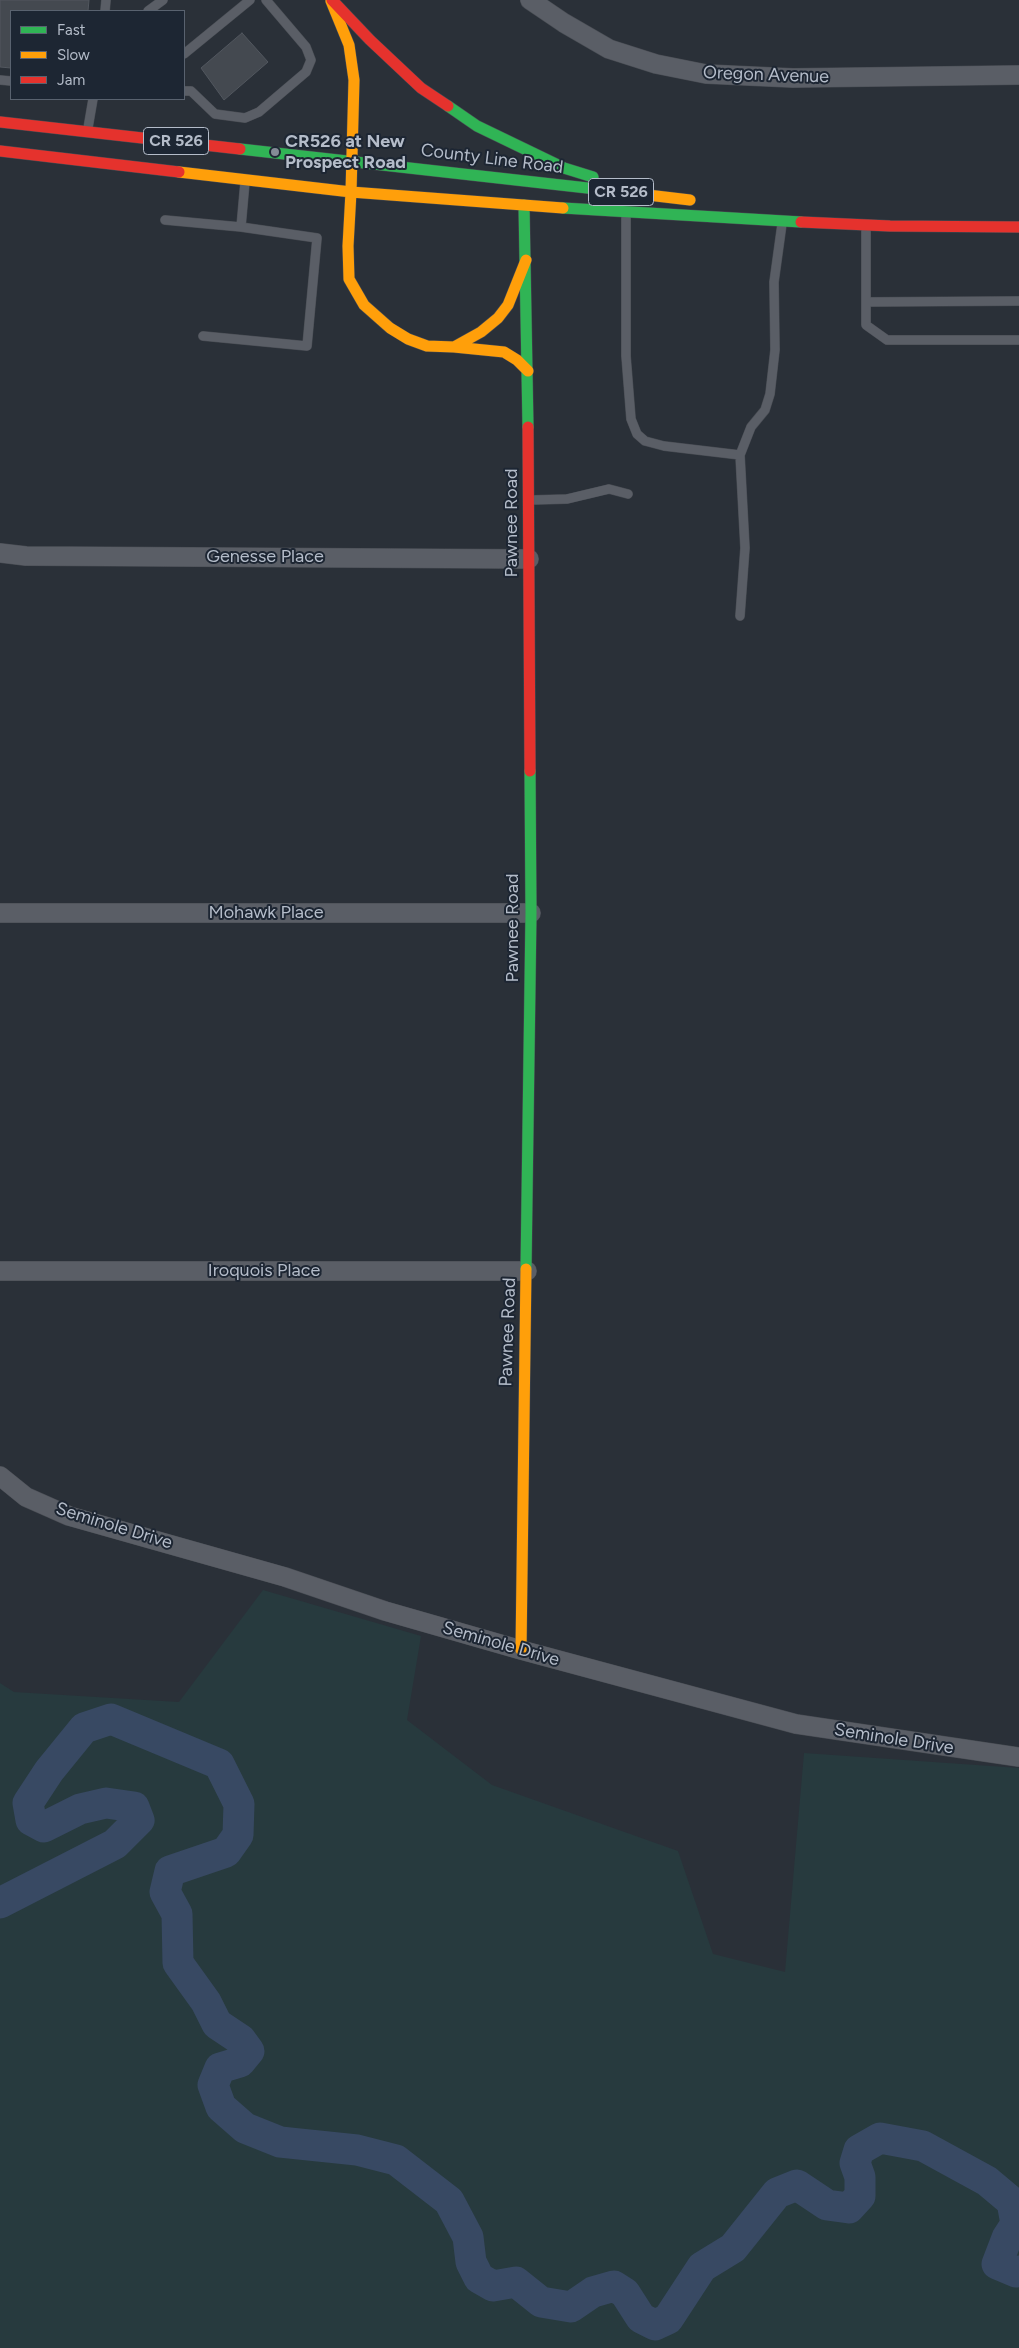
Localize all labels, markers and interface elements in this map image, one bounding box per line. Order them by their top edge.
legend [10,10,185,100]
text: Fast [57,21,85,39]
text: Slow [57,46,90,64]
street label: Oregon Avenue [703,62,829,88]
text: Jam [57,71,85,89]
road number: CR 526 [144,128,208,154]
place label: CR526 at New Prospect Road [285,131,406,173]
street label: County Line Road [419,140,565,178]
marker: CR526 at New Prospect Road [269,146,281,158]
road number: CR 526 [588,178,654,206]
street label: Pawnee Road [501,469,523,577]
street label: Genesse Place [206,546,324,568]
street label: Pawnee Road [502,874,524,982]
street label: Mohawk Place [208,902,324,924]
street label: Iroquois Place [208,1260,320,1282]
street label: Pawnee Road [495,1277,521,1387]
street label: Seminole Drive [53,1498,175,1554]
street label: Seminole Drive [440,1617,562,1671]
street label: Seminole Drive [833,1719,955,1759]

